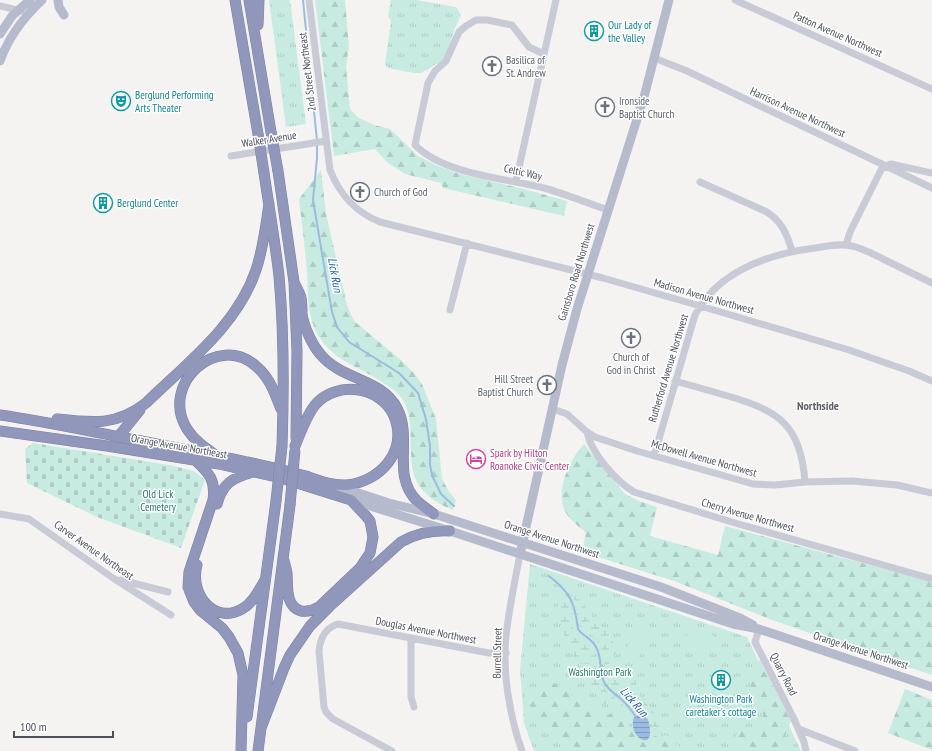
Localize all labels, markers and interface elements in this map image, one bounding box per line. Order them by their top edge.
street label: Patton Avenue Northwest [791,8,885,60]
place label: Our Lady of the Valley [608,18,653,45]
building icon: Our Lady of the Valley [583,20,605,42]
street label: 2nd Street Northeast [295,32,319,112]
place label: Basilica of St. Andrew [506,53,546,80]
church icon: Basilica of St. Andrew [481,55,503,77]
street label: Harrison Avenue Northwest [748,84,848,140]
place label: Berglund Performing Arts Theater [135,88,214,115]
theatre icon: Berglund Performing Arts Theater [110,90,132,112]
place label: Ironside Baptist Church [619,94,674,121]
church icon: Ironside Baptist Church [594,96,616,118]
street label: Walker Avenue [240,128,298,150]
street label: Celtic Way [503,161,544,183]
church icon: Church of God [349,181,371,203]
place label: Church of God [374,185,428,199]
building icon: Berglund Center [92,192,114,214]
place label: Berglund Center [117,196,178,210]
street label: Gainsboro Road Northwest [555,222,597,322]
water label: Lick Run [325,256,346,294]
street label: Madison Avenue Northwest [652,275,756,317]
street label: Rutherford Avenue Northwest [645,312,691,424]
church icon: Church of God in Christ [620,327,642,349]
place label: Church of God in Christ [607,350,655,377]
place label: Hill Street Baptist Church [478,372,533,399]
church icon: Hill Street Baptist Church [536,374,558,396]
district label: Northside [797,398,839,413]
street label: Orange Avenue Northeast [130,431,228,461]
street label: McDowell Avenue Northwest [650,436,758,480]
place label: Spark by Hilton Roanoke Civic Center [490,446,569,473]
hotel icon: Spark by Hilton Roanoke Civic Center [465,448,487,470]
park label: Old Lick Cemetery [140,487,177,514]
street label: Cherry Avenue Northwest [700,495,796,535]
street label: Carver Avenue Northeast [52,517,136,583]
street label: Orange Avenue Northwest [503,517,601,561]
street label: Douglas Avenue Northwest [374,613,478,647]
street label: Burrell Street [490,627,504,679]
street label: Orange Avenue Northwest [812,628,910,672]
street label: Quarry Road [767,650,801,698]
park label: Washington Park [568,665,632,679]
building icon: Washington Park caretaker's cottage [710,669,732,691]
water label: Lick Run [617,684,652,720]
place label: Washington Park caretaker's cottage [686,692,757,719]
scale bar [14,713,113,739]
text: 100 m [20,719,47,734]

